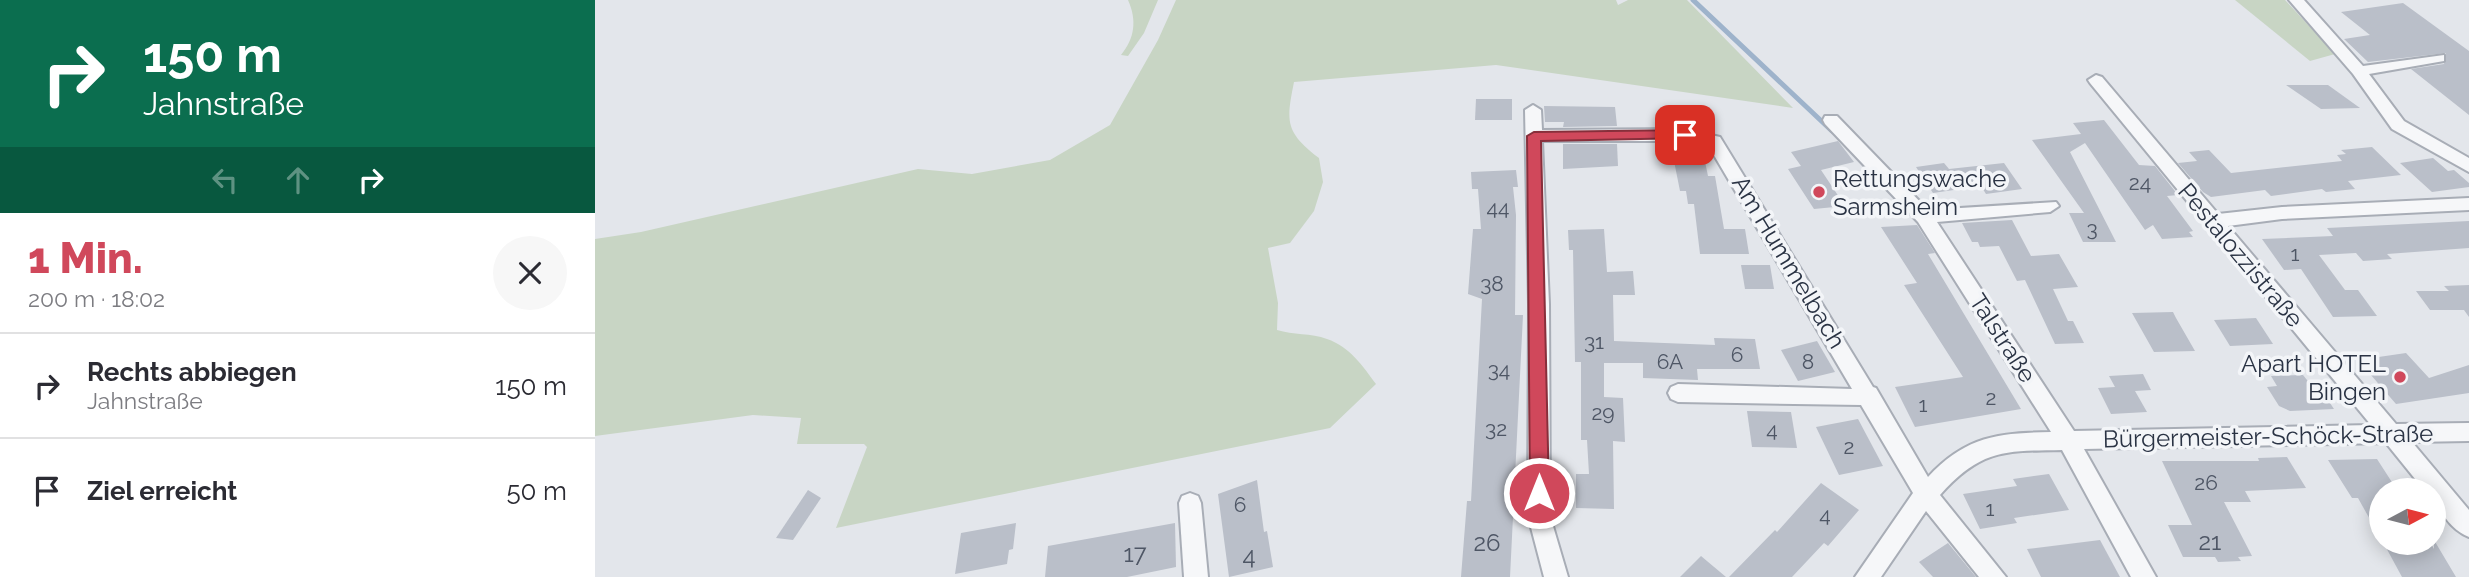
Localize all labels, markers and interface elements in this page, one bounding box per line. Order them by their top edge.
text: 150 m [143,26,282,83]
icon: right [28,28,119,119]
text: Jahnstraße [143,85,304,122]
pin [1655,105,1715,165]
icon: arrive [1666,116,1704,154]
icon: left [206,161,244,199]
icon: ahead [279,161,317,199]
icon: right [352,161,390,199]
place label: Rettungswache Sarmsheim [1833,164,2006,221]
street label: Am Hummelbach [1726,170,1852,354]
house number: 24 [2129,170,2151,195]
street label: Pestalozzistraße [2172,177,2310,333]
marker: Rettungswache Sarmsheim [1811,184,1827,200]
house number: 44 [1487,195,1509,220]
house number: 3 [2086,216,2098,241]
text: 1 Min. [28,234,143,283]
button: close [493,236,567,310]
house number: 1 [2291,241,2300,266]
house number: 38 [1480,271,1504,296]
text: 200 m · 18:02 [28,285,165,312]
street label: Talstraße [1964,288,2042,388]
house number: 31 [1584,329,1604,354]
house number: 6 [1731,342,1743,367]
house number: 6A [1657,349,1683,374]
house number: 8 [1802,349,1814,374]
place label: Apart HOTEL Bingen [2241,349,2386,406]
text: Rechts abbiegen [87,357,297,387]
house number: 34 [1488,357,1510,382]
icon: right [28,367,66,405]
marker: Apart HOTEL Bingen [2392,369,2408,385]
text: 150 m [495,371,567,401]
house number: 2 [1986,385,1996,410]
text: Jahnstraße [87,387,203,414]
house number: 1 [1919,392,1928,417]
house number: 29 [1591,400,1615,425]
house number: 32 [1485,416,1507,441]
house number: 4 [1766,417,1778,442]
street label: Bürgermeister-Schöck-Straße [2103,419,2433,453]
house number: 2 [1844,434,1854,459]
position arrow [1502,456,1576,530]
house number: 26 [2194,470,2218,495]
icon: arrive [28,472,66,510]
text: Ziel erreicht [87,476,237,506]
text: 50 m [506,476,567,506]
north arrow [2369,478,2447,555]
map controls [2369,478,2446,555]
house number: 6 [1234,492,1246,517]
house number: 1 [1986,496,1995,521]
house number: 4 [1819,502,1831,527]
house number: 21 [2199,527,2221,556]
house number: 26 [1474,528,1500,557]
house number: 17 [1124,539,1147,568]
house number: 4 [1242,541,1256,570]

